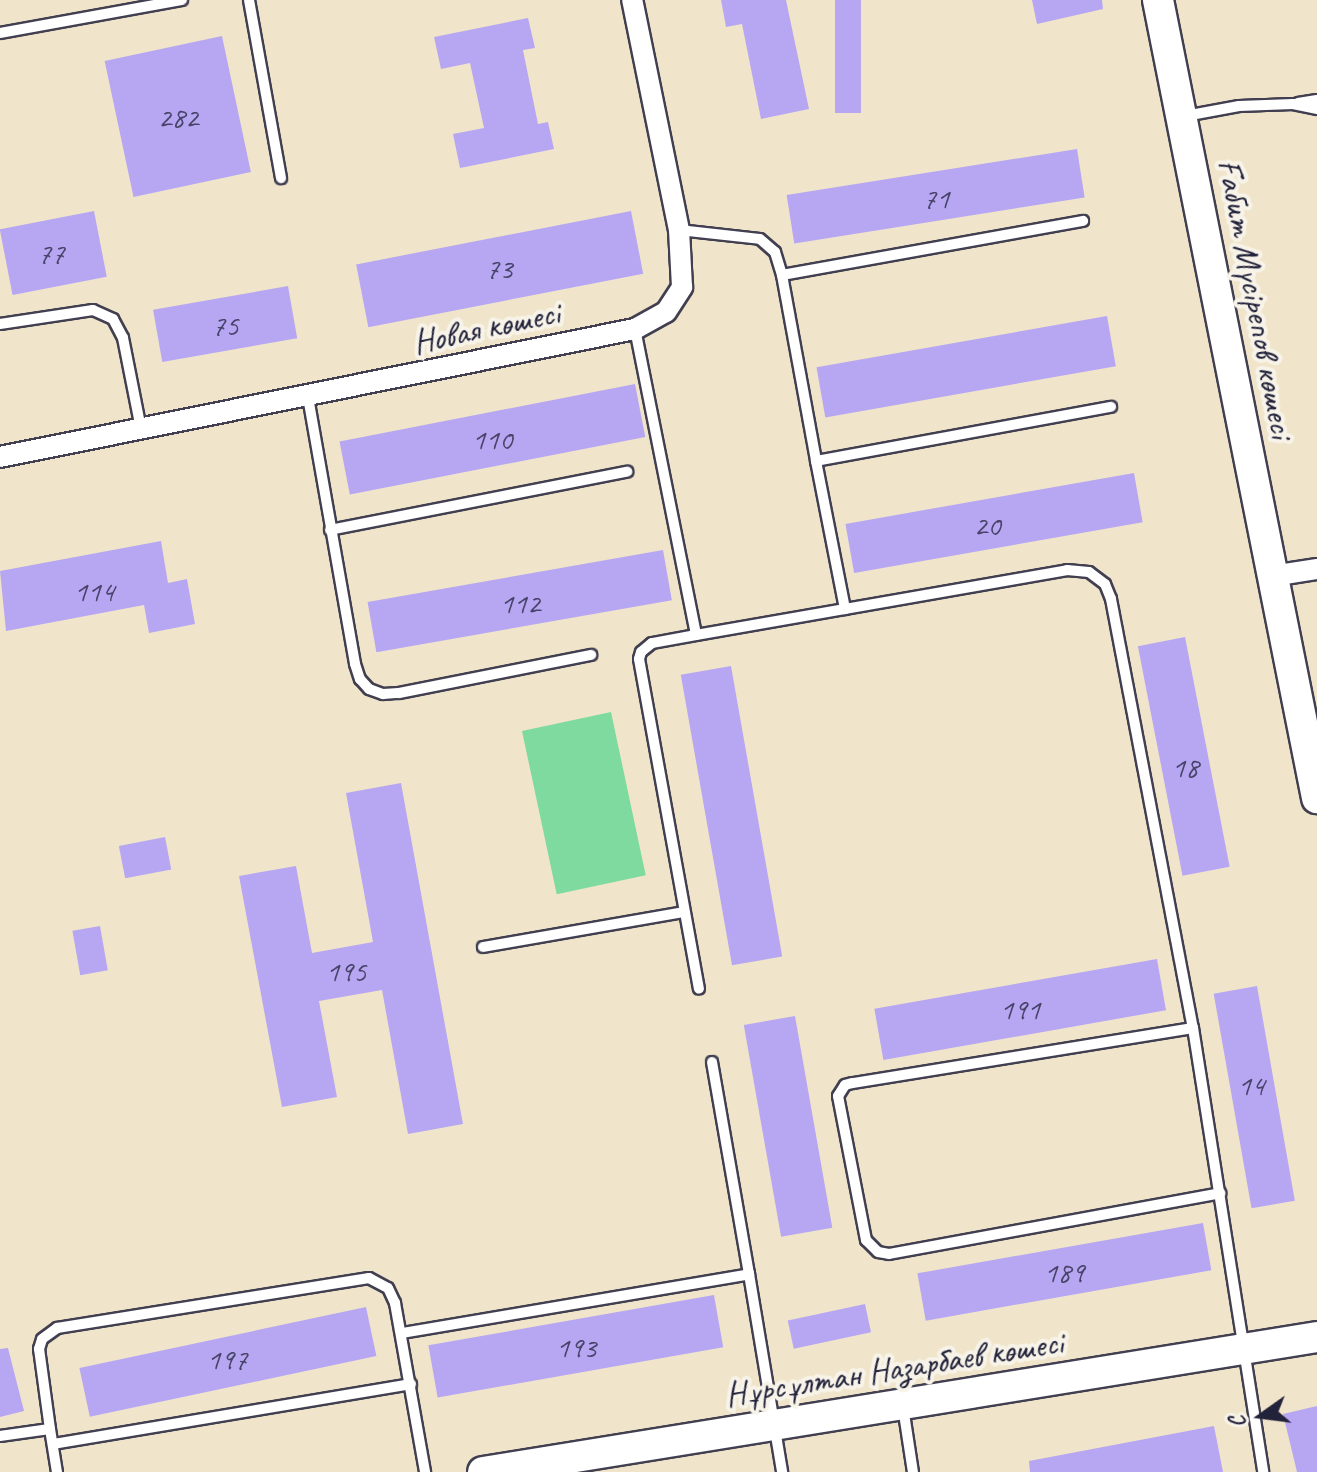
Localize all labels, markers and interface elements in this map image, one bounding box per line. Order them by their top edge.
house number: 282 [158,99,198,135]
street label: Ғабит Мүсірепов көшесі [1209,154,1303,442]
house number: 71 [923,180,949,216]
house number: 77 [38,235,64,271]
house number: 73 [486,250,512,286]
street label: Новая көшесі [409,292,563,362]
house number: 75 [212,307,238,343]
house number: 110 [472,421,512,457]
house number: 20 [974,507,1000,543]
house number: 114 [74,573,114,609]
house number: 112 [500,585,540,621]
house number: 18 [1172,749,1198,785]
house number: 195 [326,953,366,989]
house number: 191 [1000,991,1040,1027]
house number: 14 [1238,1067,1264,1103]
house number: 189 [1044,1254,1084,1290]
street label: Нұрсұлтан Назарбаев көшесі [722,1321,1066,1415]
house number: 193 [556,1329,596,1365]
house number: 197 [207,1341,247,1377]
north arrow [1221,1376,1301,1456]
text: С [1223,1413,1253,1430]

